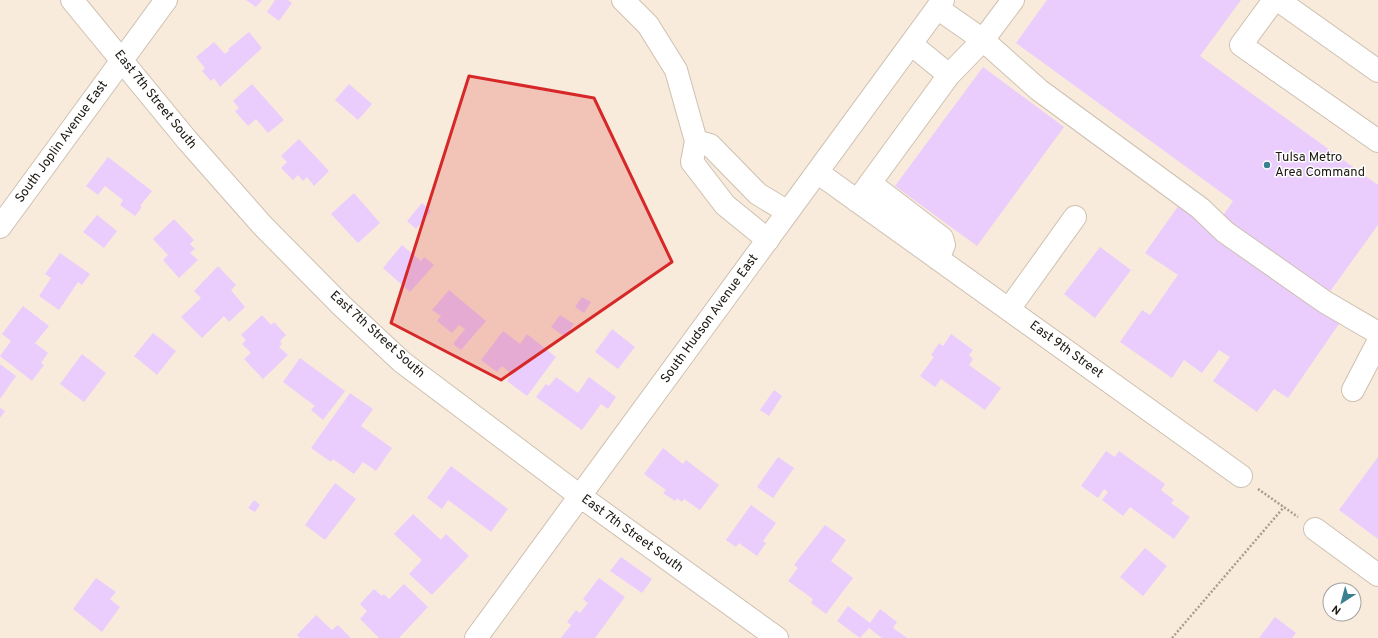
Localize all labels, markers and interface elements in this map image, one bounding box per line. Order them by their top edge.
street label: East 7th Street South [110,47,200,153]
street label: South Joplin Avenue East [12,78,112,206]
place label: Tulsa Metro Area Command [1275,150,1365,181]
marker: Tulsa Metro Area Command [1262,160,1272,170]
street label: South Hudson Avenue East [658,251,762,387]
street label: East 7th Street South [326,288,428,382]
street label: East 9th Street [1026,318,1106,382]
street label: East 7th Street South [578,492,686,576]
north arrow [1322,582,1362,622]
text: N [1329,601,1344,617]

